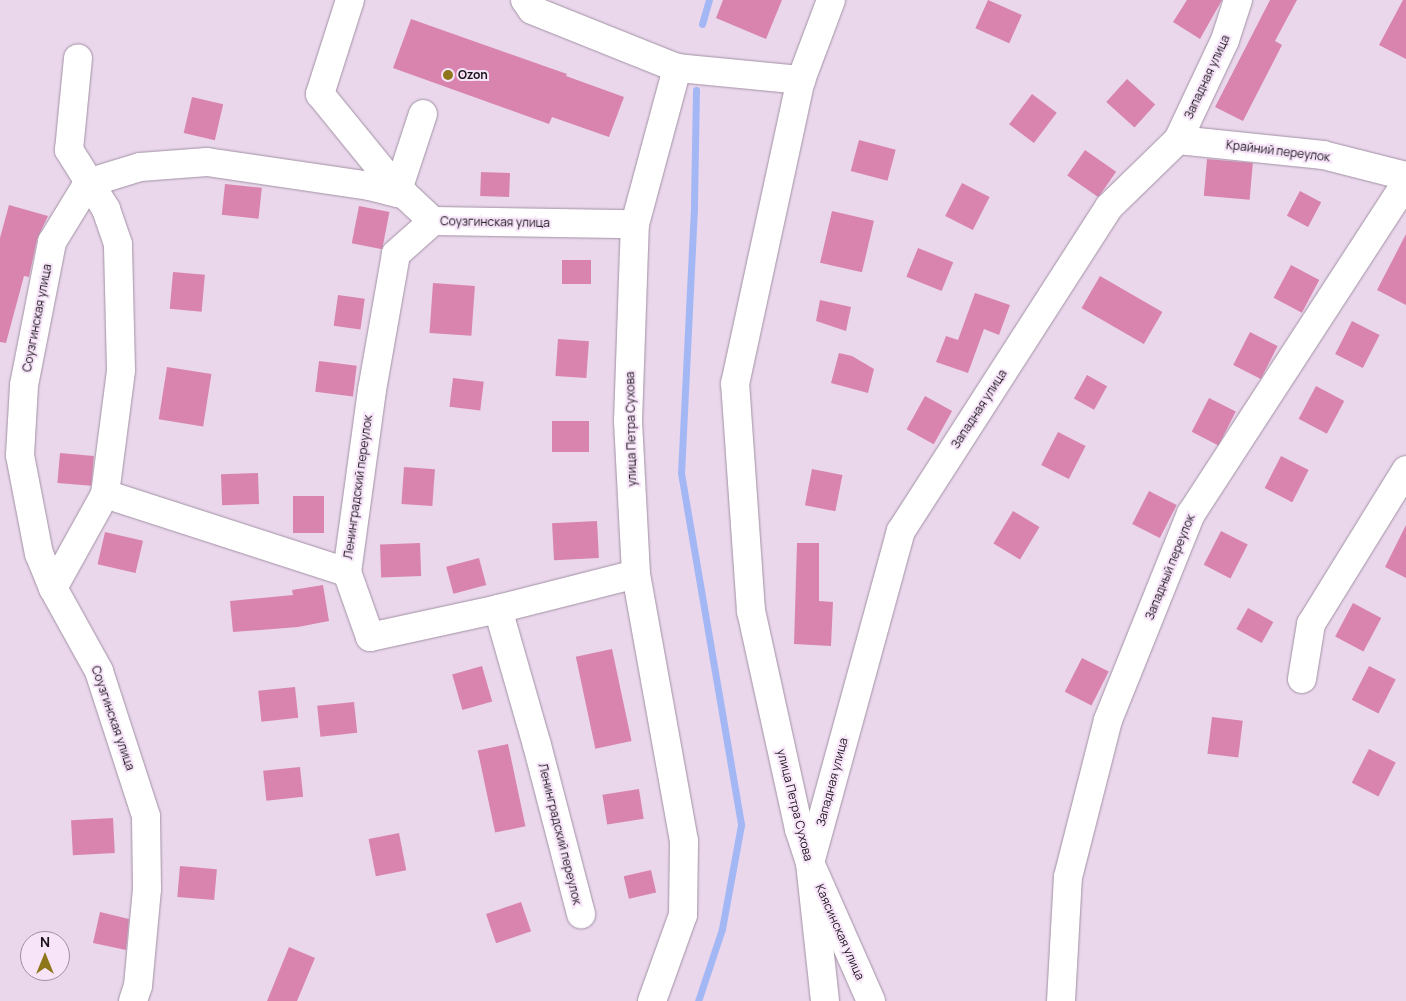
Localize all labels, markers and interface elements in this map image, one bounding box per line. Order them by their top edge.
street label: Западная улица [1181,33,1233,121]
place label: Ozon [458,68,488,82]
marker: Ozon [442,69,454,81]
street label: Крайний переулок [1225,137,1331,165]
street label: Соузгинская улица [440,214,550,230]
street label: Соузгинская улица [19,263,55,373]
street label: Западная улица [948,367,1010,451]
street label: улица Петра Сухова [623,371,639,487]
street label: Ленинградский переулок [341,414,375,560]
street label: Западный переулок [1142,512,1198,622]
street label: Соузгинская улица [88,664,138,772]
street label: Западная улица [813,736,851,828]
street label: улица Петра Сухова [774,747,816,863]
street label: Ленинградский переулок [535,762,585,906]
street label: Каясинская улица [812,882,868,982]
north arrow [20,931,70,981]
text: N [40,932,50,951]

